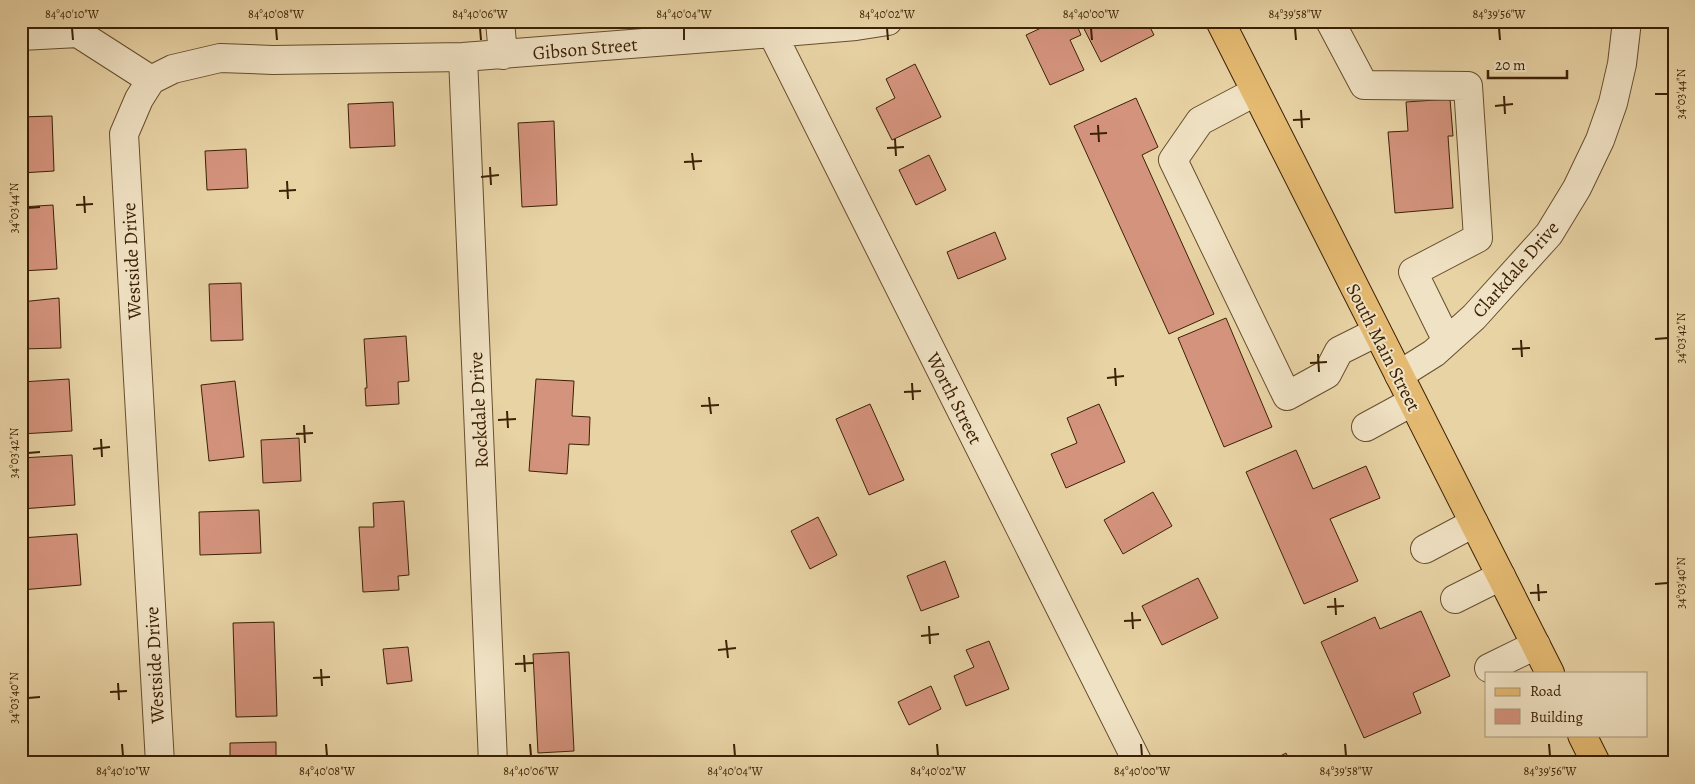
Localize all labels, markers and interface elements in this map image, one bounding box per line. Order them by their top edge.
text: 84°40'10"W [45,6,100,22]
text: 84°40'08"W [248,6,305,22]
text: 84°40'06"W [452,6,509,22]
text: 84°40'04"W [656,6,713,22]
text: 84°40'02"W [859,6,916,22]
text: 84°40'00"W [1063,6,1120,22]
text: 84°39'58"W [1268,6,1322,22]
text: 84°39'56"W [1473,6,1526,22]
street label: Gibson Street [531,31,639,67]
scale bar [1488,48,1566,80]
text: 20 m [1495,55,1526,75]
text: 34°03'44"N [1673,68,1689,119]
text: 34°03'44"N [6,182,22,233]
street label: Westside Drive [116,202,148,321]
street label: Clarkdale Drive [1466,216,1565,324]
street label: South Main Street [1340,279,1427,416]
text: 34°03'42"N [1673,312,1689,363]
street label: Worth Street [919,347,988,449]
street label: Rockdale Drive [463,351,495,469]
text: 34°03'42"N [6,427,22,478]
text: 34°03'40"N [1673,557,1689,609]
street label: Westside Drive [139,606,171,725]
text: 34°03'40"N [6,672,22,724]
legend [1485,672,1648,736]
text: Road [1530,681,1562,701]
text: Building [1530,707,1583,727]
text: 84°40'10"W [96,763,151,779]
text: 84°40'08"W [299,763,356,779]
text: 84°40'06"W [503,763,560,779]
text: 84°40'04"W [707,763,764,779]
text: 84°40'02"W [910,763,967,779]
text: 84°40'00"W [1114,763,1171,779]
text: 84°39'58"W [1319,763,1373,779]
text: 84°39'56"W [1524,763,1577,779]

